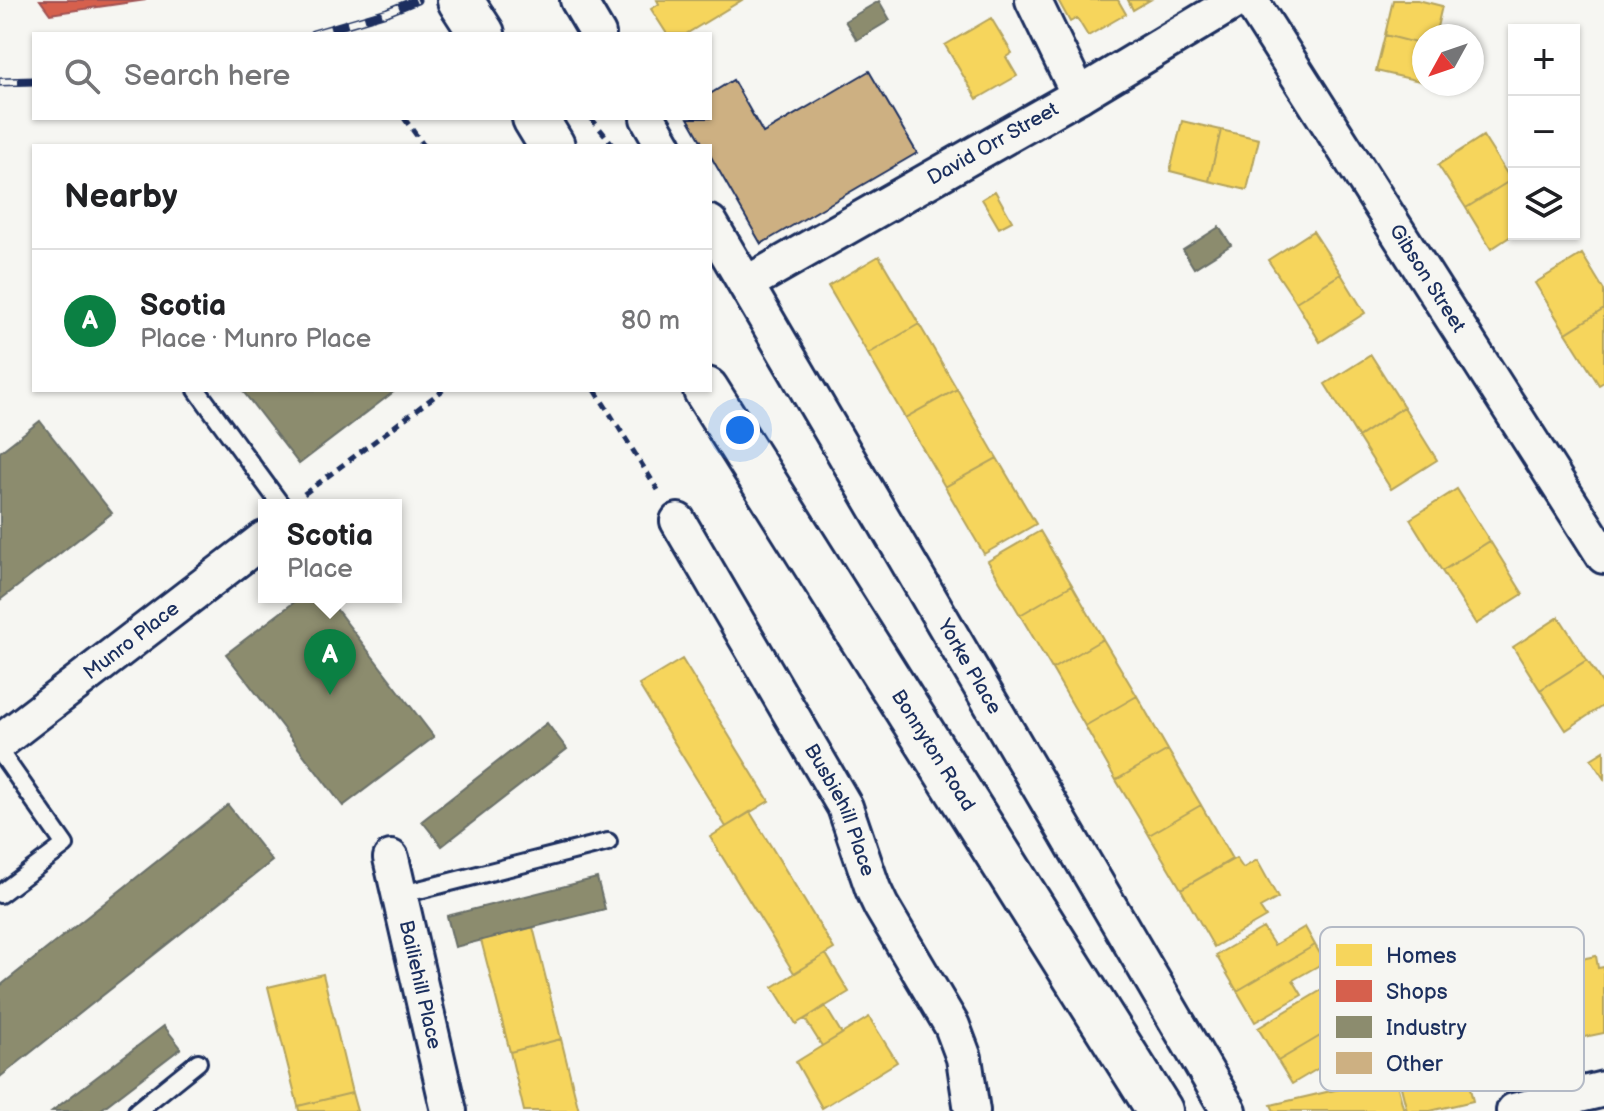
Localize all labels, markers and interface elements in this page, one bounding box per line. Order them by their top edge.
north arrow [1412,24,1484,96]
map controls [1508,24,1580,240]
button: + [1508,24,1580,96]
search box [32,32,712,120]
icon: search [60,54,104,98]
text: Search here [124,58,290,94]
button: − [1508,96,1580,168]
street label: David Orr Street [923,97,1063,190]
button: layers [1508,168,1580,240]
text: Nearby [64,176,178,217]
street label: Gibson Street [1384,220,1471,337]
text: Scotia [140,288,226,324]
text: A [82,306,98,337]
text: 80 m [621,306,680,337]
text: Place · Munro Place [140,324,371,355]
your location [720,410,760,450]
popup [258,499,402,603]
text: Scotia [287,518,373,554]
text: Place [287,554,353,585]
street label: Munro Place [79,596,184,685]
street label: Yorke Place [932,614,1007,719]
pin: A [304,629,356,695]
street label: Bonnyton Road [886,685,980,816]
street label: Busbiehill Place [799,740,880,880]
street label: Bailiehill Place [394,918,446,1052]
legend [1320,927,1584,1091]
text: Homes [1386,943,1457,970]
text: Shops [1386,979,1448,1006]
text: Industry [1386,1015,1467,1042]
text: Other [1386,1051,1444,1078]

